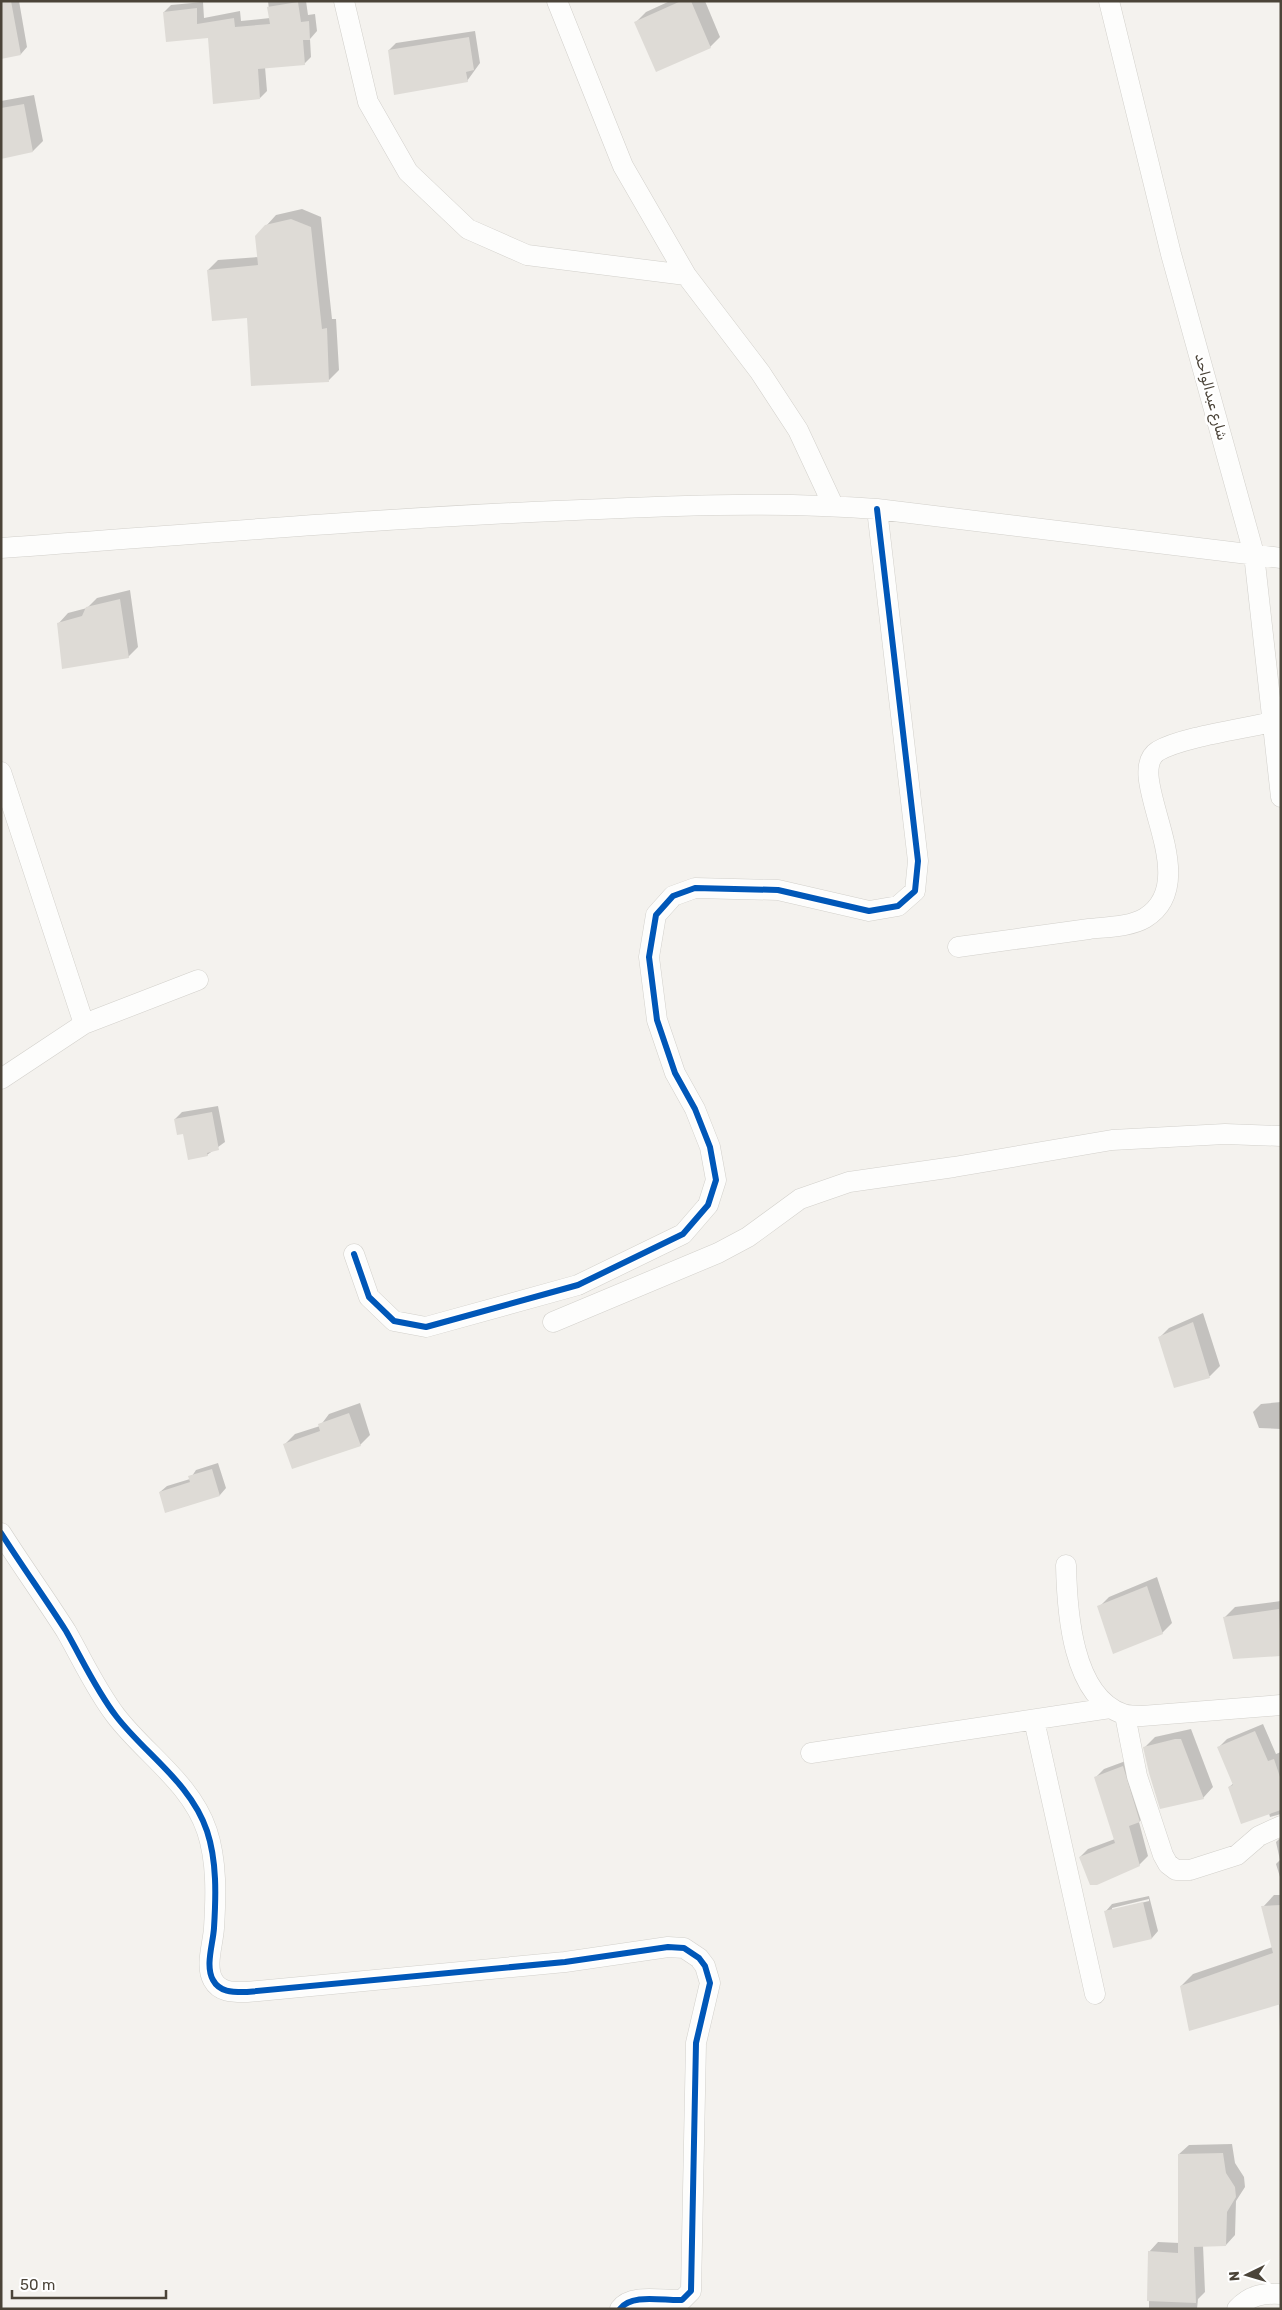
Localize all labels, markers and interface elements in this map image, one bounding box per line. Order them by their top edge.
street label: شارع عبدالواحد [1189,352,1231,443]
north arrow [1222,2250,1272,2300]
scale bar [12,2268,166,2300]
text: N [1226,2270,1243,2282]
text: 50 m [20,2276,55,2294]

